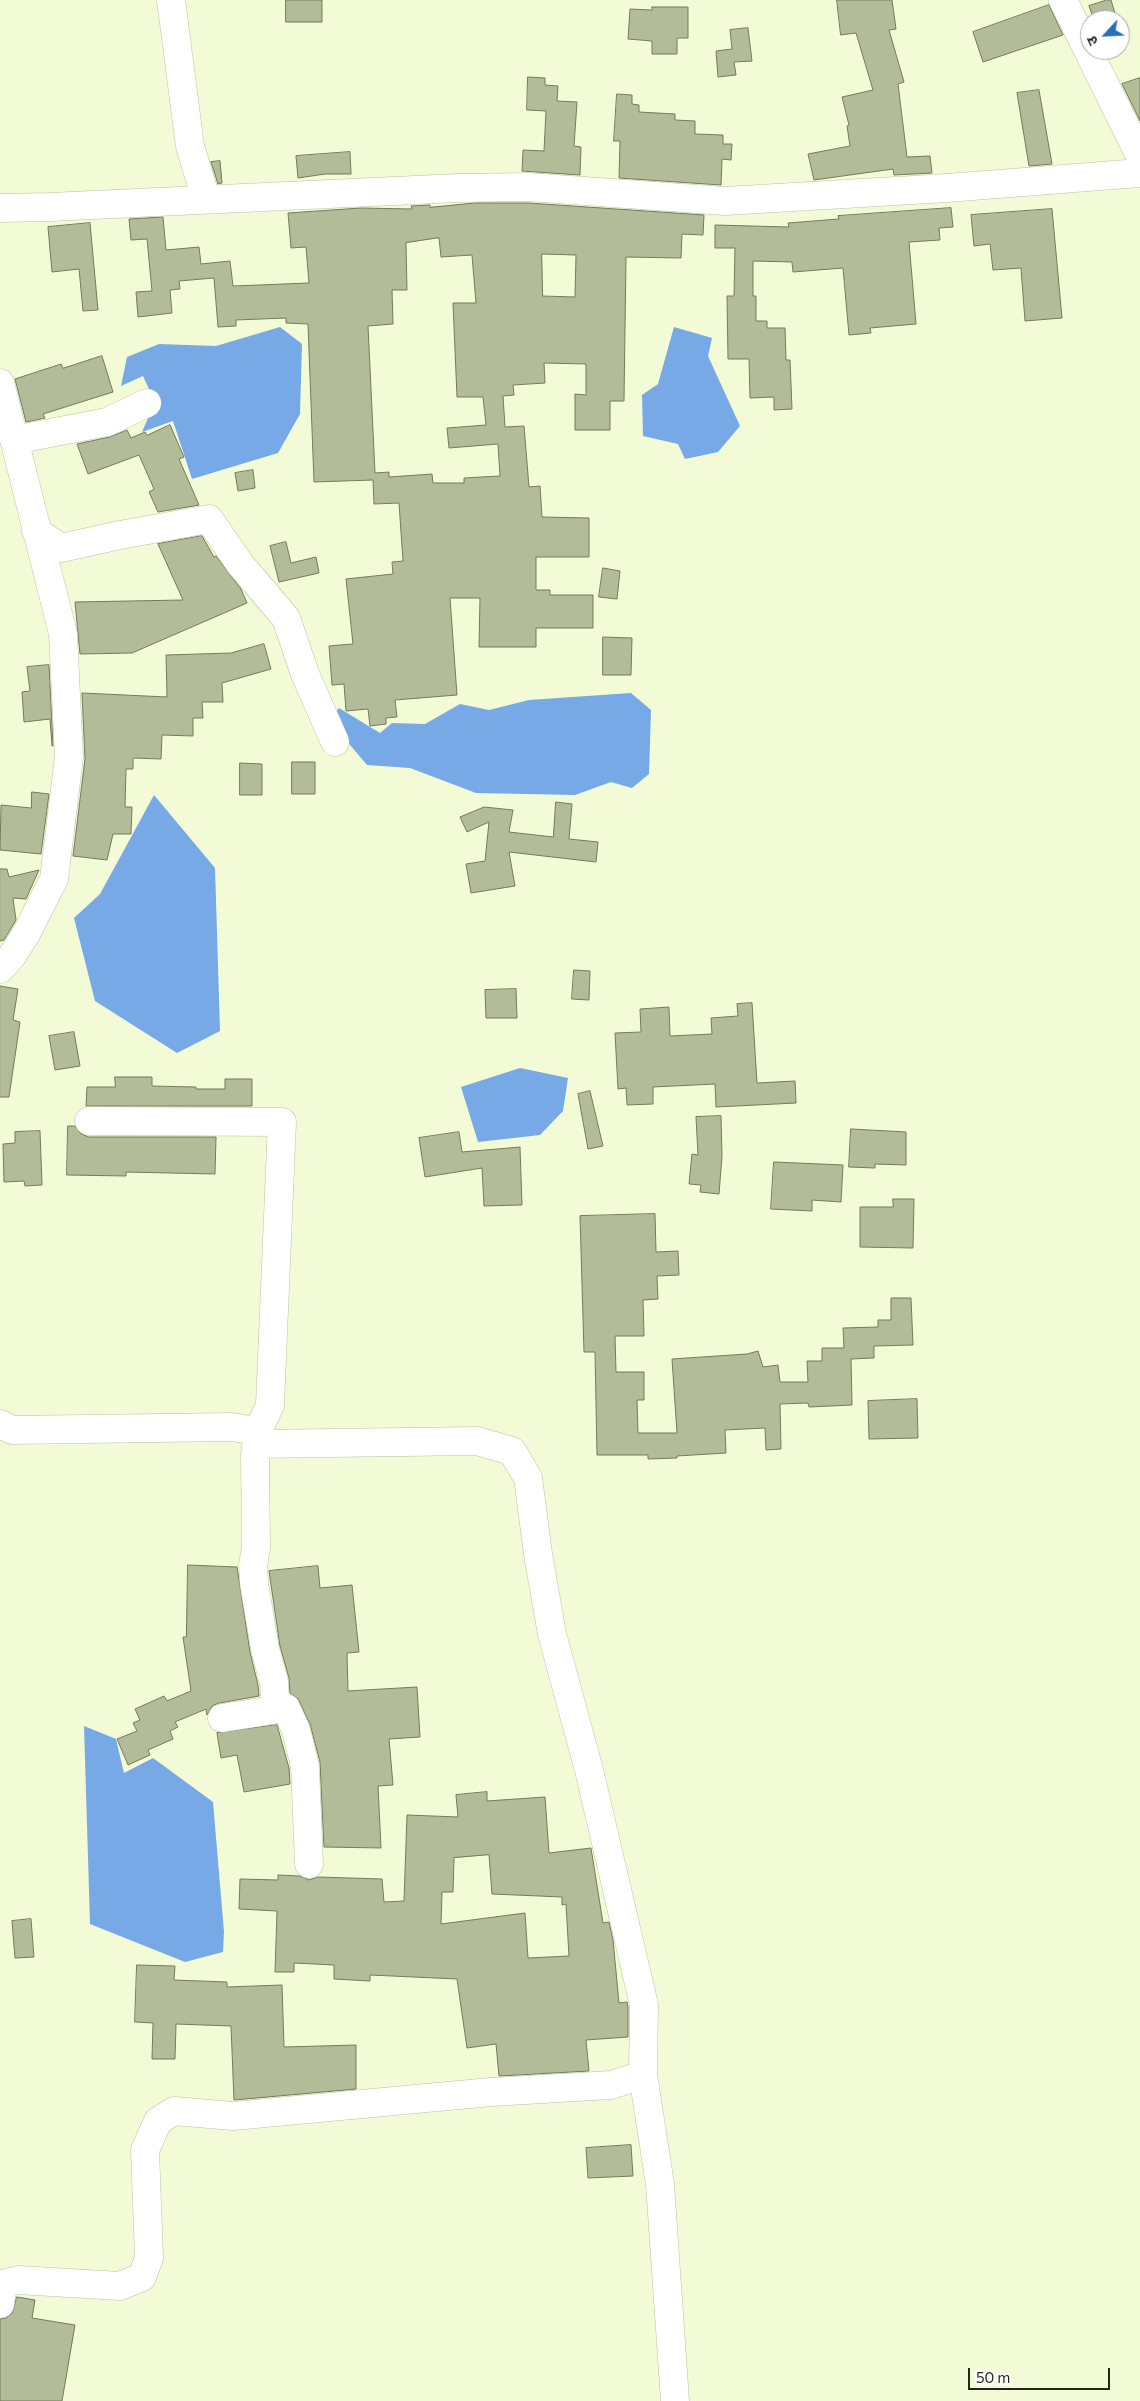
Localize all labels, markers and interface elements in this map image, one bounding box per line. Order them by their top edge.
north arrow [1080,10,1130,60]
text: उ [1082,34,1101,48]
scale bar [970,2358,1112,2390]
text: 50 m [976,2368,1010,2386]

